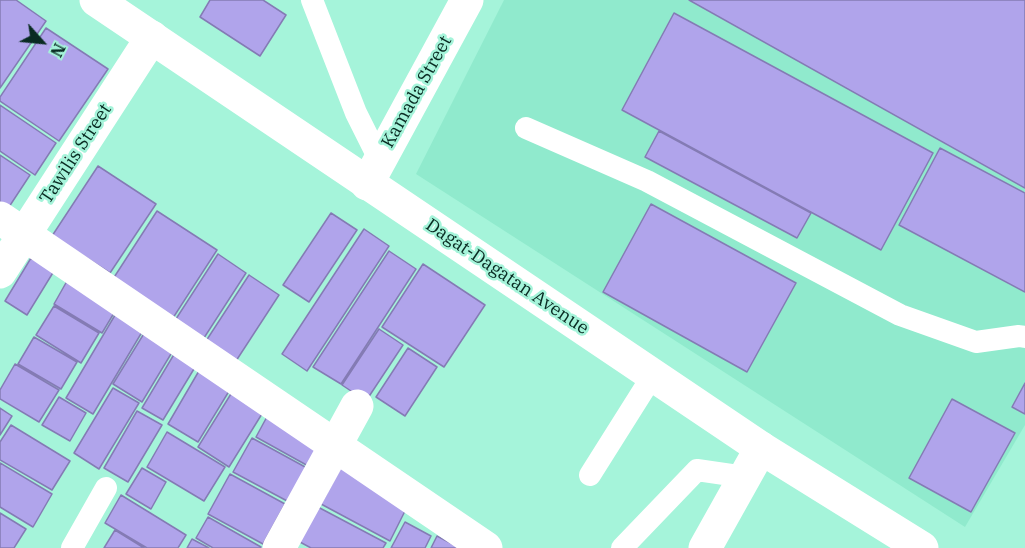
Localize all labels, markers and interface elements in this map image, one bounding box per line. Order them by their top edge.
north arrow [12,12,72,72]
street label: Kamada Street [377,32,457,152]
text: N [46,40,70,60]
street label: Tawilis Street [36,100,116,208]
street label: Dagat-Dagatan Avenue [421,214,593,340]

